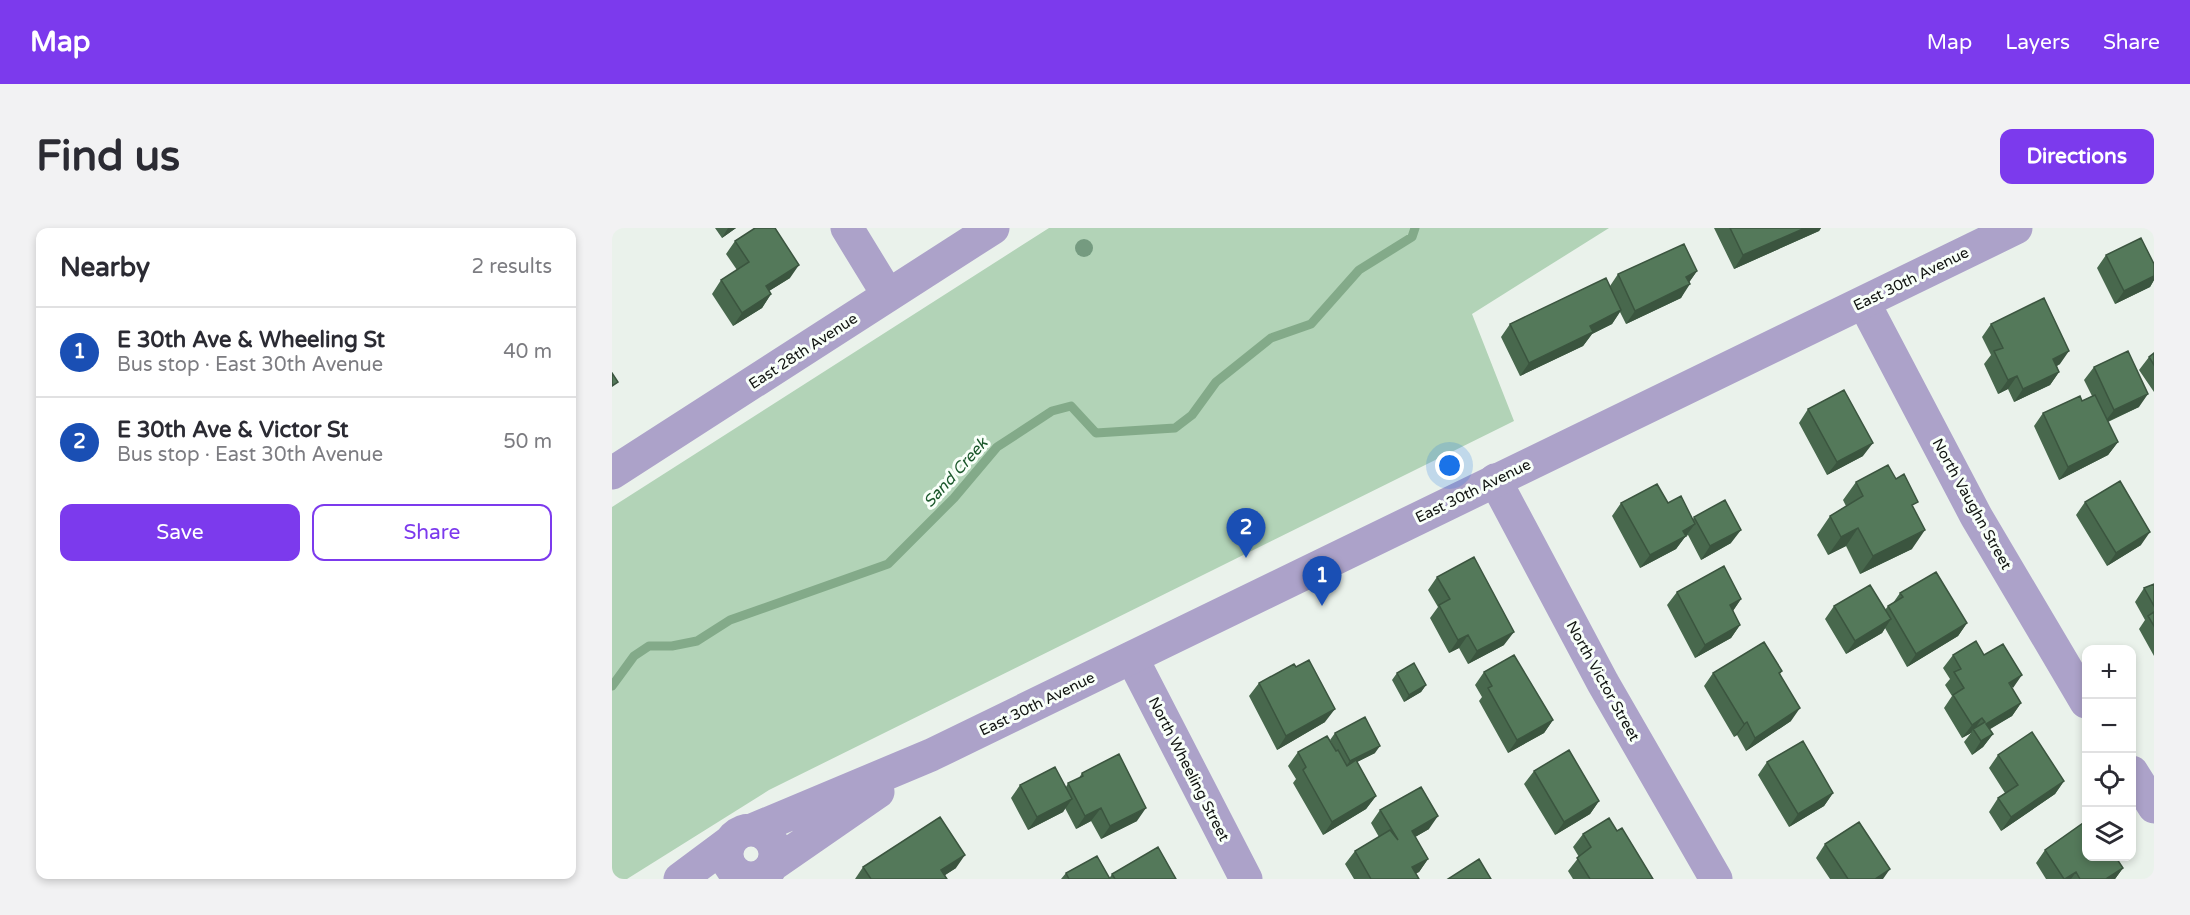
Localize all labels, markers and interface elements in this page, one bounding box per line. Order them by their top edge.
text: Map [30,25,90,59]
text: Map [1927,30,1972,55]
text: Layers [2005,30,2070,55]
text: Share [2103,30,2160,55]
button: Directions [2000,129,2154,184]
text: Find us [36,131,180,182]
street label: East 30th Avenue [1850,243,1972,315]
text: Nearby [60,252,150,283]
text: 2 results [472,255,552,279]
street label: East 28th Avenue [745,309,861,393]
text: E 30th Ave & Wheeling St [117,327,385,353]
text: 1 [73,340,86,364]
text: 40 m [503,340,552,364]
text: Bus stop · East 30th Avenue [117,353,383,377]
text: E 30th Ave & Victor St [117,417,349,443]
text: 2 [73,430,86,454]
text: 50 m [503,430,552,454]
water label: Sand Creek [919,433,993,512]
street label: North Vaughn Street [1928,435,2016,573]
text: Bus stop · East 30th Avenue [117,443,383,467]
your location [1435,451,1464,480]
street label: East 30th Avenue [1412,455,1534,527]
button: Save [60,504,300,561]
button: Share [312,504,552,561]
pin: 2 [1226,508,1266,558]
pin: 1 [1302,556,1342,606]
street label: North Victor Street [1562,618,1644,745]
map controls [2082,645,2136,861]
button: + [2082,645,2136,699]
street label: East 30th Avenue [976,668,1098,740]
street label: North Wheeling Street [1145,694,1233,844]
button: − [2082,699,2136,753]
button: locate [2082,753,2136,807]
button: layers [2082,807,2136,861]

